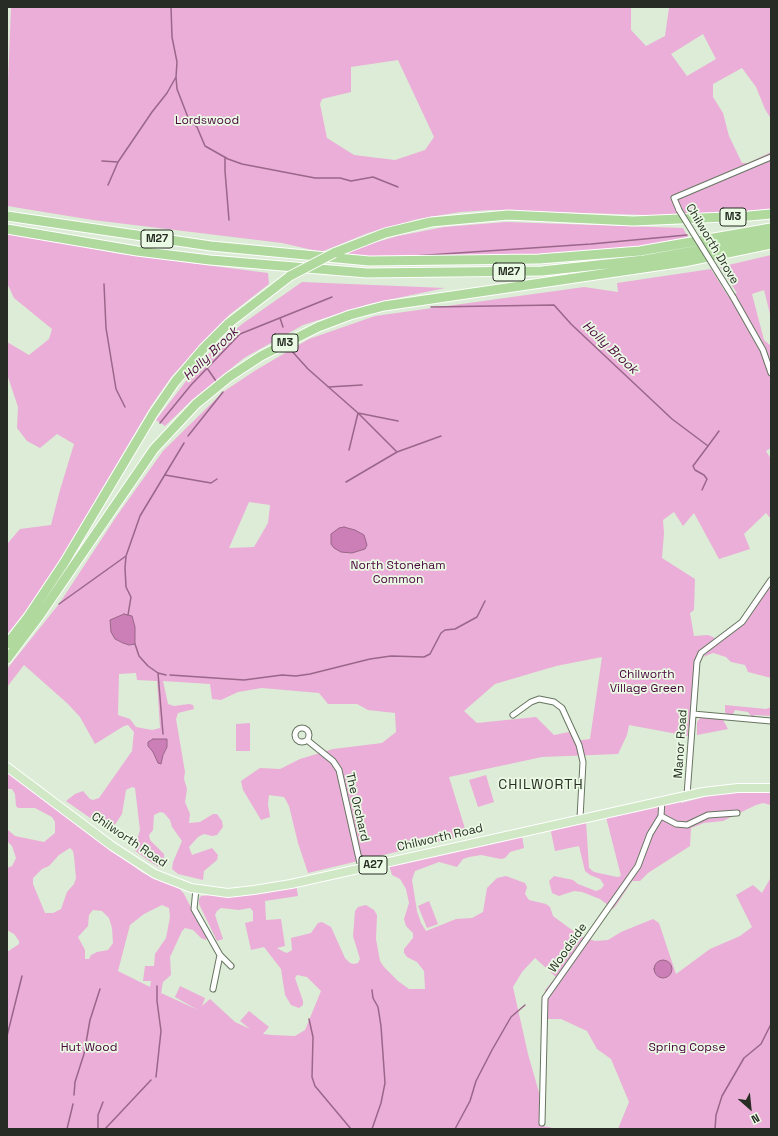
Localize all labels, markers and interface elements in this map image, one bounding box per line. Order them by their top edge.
park label: Lordswood [175,114,239,128]
street label: Chilworth Drove [682,201,742,287]
road number: M3 [720,208,746,226]
road number: M27 [141,230,173,248]
road number: M27 [493,263,525,281]
water label: Holly Brook [579,318,641,378]
water label: Holly Brook [180,324,242,384]
road number: M3 [272,334,298,352]
park label: North Stoneham Common [351,559,445,587]
park label: Chilworth Village Green [610,668,684,696]
street label: Manor Road [671,709,691,779]
street label: The Orchard [342,771,372,843]
district label: CHILWORTH [498,777,584,793]
street label: Chilworth Road [89,809,169,871]
street label: Chilworth Road [396,821,484,855]
road number: A27 [359,856,387,874]
street label: Woodside [546,921,590,975]
park label: Hut Wood [61,1041,117,1055]
park label: Spring Copse [649,1041,725,1055]
north arrow [730,1088,770,1128]
text: N [749,1111,762,1127]

